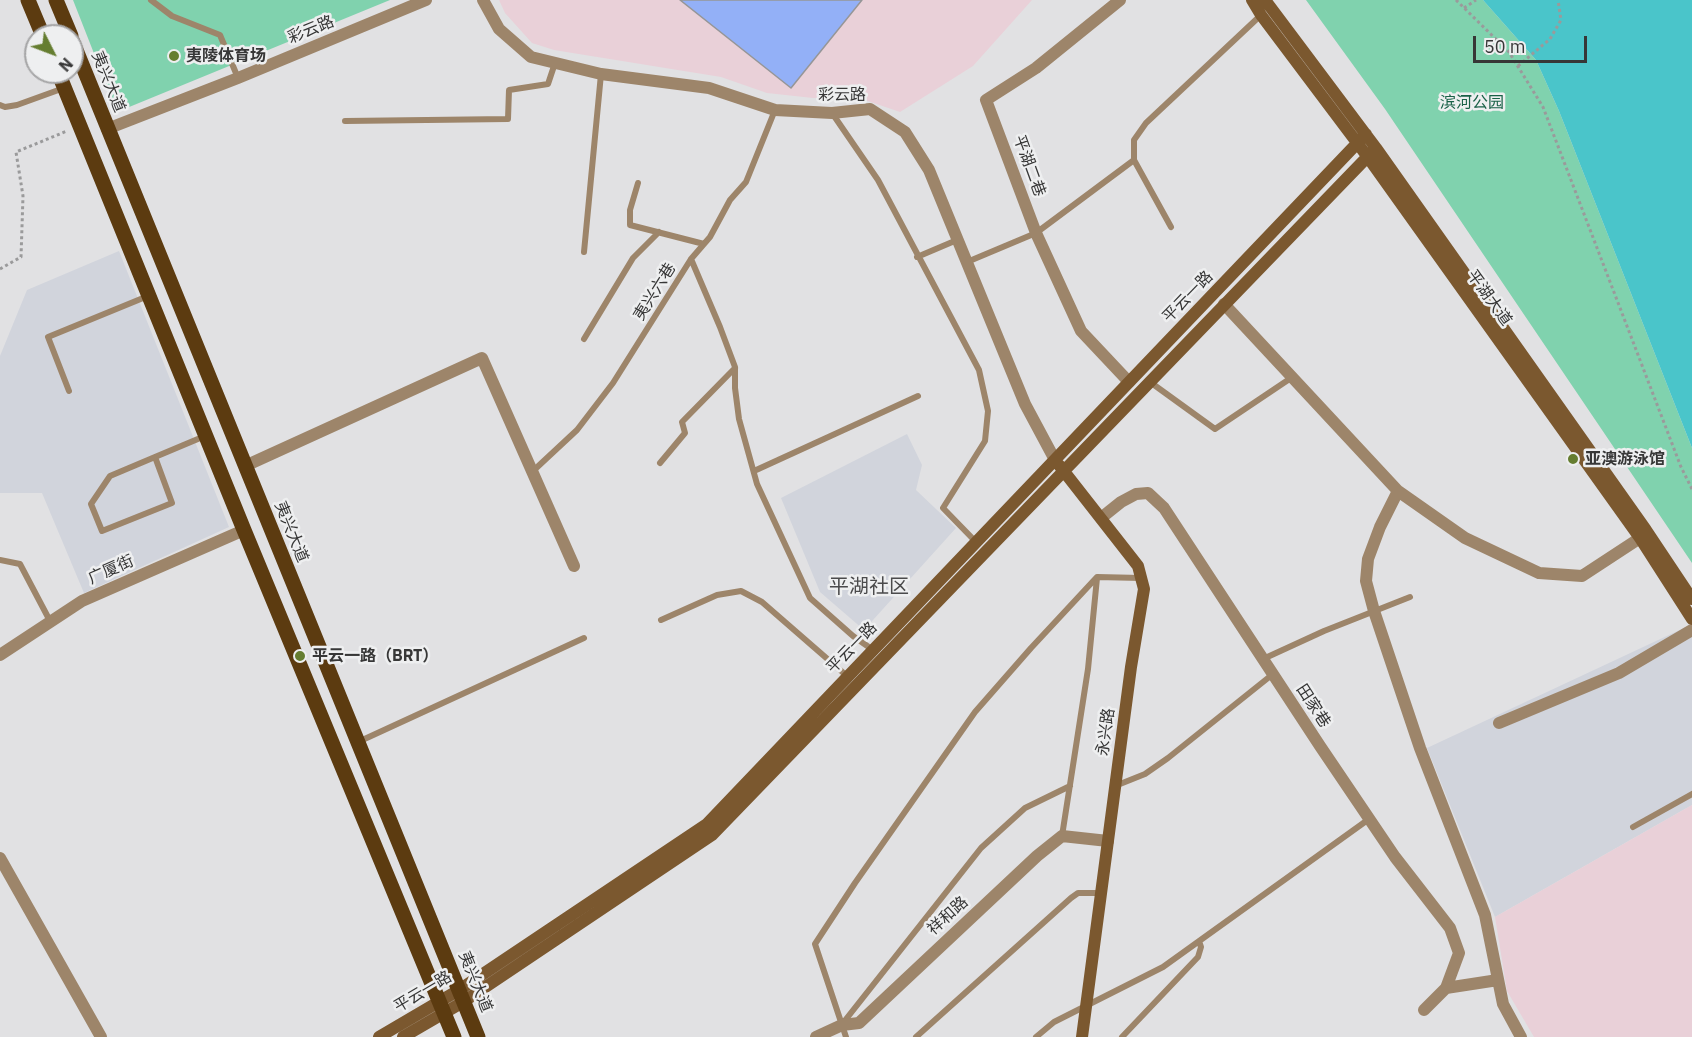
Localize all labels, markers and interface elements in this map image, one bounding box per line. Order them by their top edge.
street label: 彩云路 [285,12,337,48]
north arrow [24,24,84,84]
scale bar [1476,24,1590,62]
text: 50 m [1484,35,1526,58]
place label: 夷陵体育场 [186,46,266,66]
street label: 夷兴大道 [87,49,129,115]
marker: 夷陵体育场 [167,49,181,63]
text: N [55,54,77,76]
street label: 彩云路 [818,85,866,105]
park label: 滨河公园 [1440,93,1504,113]
street label: 平湖二巷 [1009,133,1049,199]
street label: 夷兴六巷 [630,260,680,324]
street label: 平湖大道 [1462,266,1516,330]
street label: 平云一路 [1159,267,1217,327]
place label: 亚澳游泳馆 [1585,449,1665,469]
marker: 亚澳游泳馆 [1566,452,1580,466]
street label: 夷兴大道 [270,499,312,565]
street label: 广厦街 [85,551,137,589]
district label: 平湖社区 [829,575,909,599]
street label: 平云一路 [823,618,881,678]
place label: 平云一路（BRT） [312,646,438,666]
marker: 平云一路（BRT） [293,649,307,663]
street label: 田家巷 [1292,681,1334,731]
street label: 永兴路 [1093,707,1119,757]
street label: 祥和路 [924,893,972,939]
street label: 夷兴大道 [454,949,496,1015]
street label: 平云一路 [391,967,455,1017]

